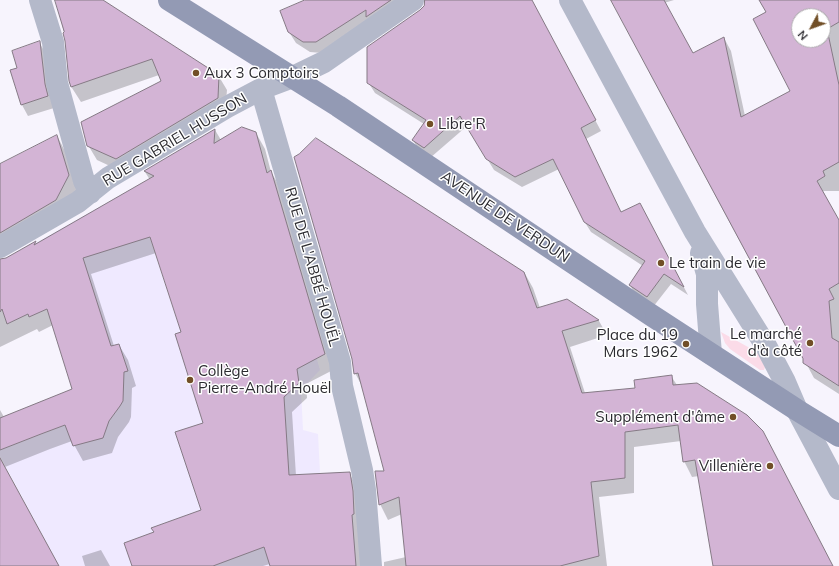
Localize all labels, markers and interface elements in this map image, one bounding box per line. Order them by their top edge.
north arrow [791,8,831,48]
text: N [795,27,811,43]
place label: Aux 3 Comptoirs [204,64,319,82]
marker: Aux 3 Comptoirs [191,68,201,78]
street label: RUE GABRIEL HUSSON [100,90,250,190]
place label: Libre'R [438,115,486,133]
marker: Libre'R [425,119,435,129]
street label: AVENUE DE VERDUN [437,167,573,267]
street label: RUE DE L'ABBÉ HOUËL [281,185,343,349]
place label: Le train de vie [669,254,766,272]
marker: Le train de vie [656,258,666,268]
place label: Le marché d'à côté [730,325,802,360]
place label: Place du 19 Mars 1962 [597,326,678,361]
marker: Le marché d'à côté [805,338,815,348]
marker: Place du 19 Mars 1962 [681,339,691,349]
place label: Collège Pierre-André Houël [198,362,331,397]
marker: Collège Pierre-André Houël [185,375,195,385]
place label: Supplément d'âme [595,408,725,426]
marker: Supplément d'âme [728,412,738,422]
place label: Villenière [699,457,762,475]
marker: Villenière [765,461,775,471]

